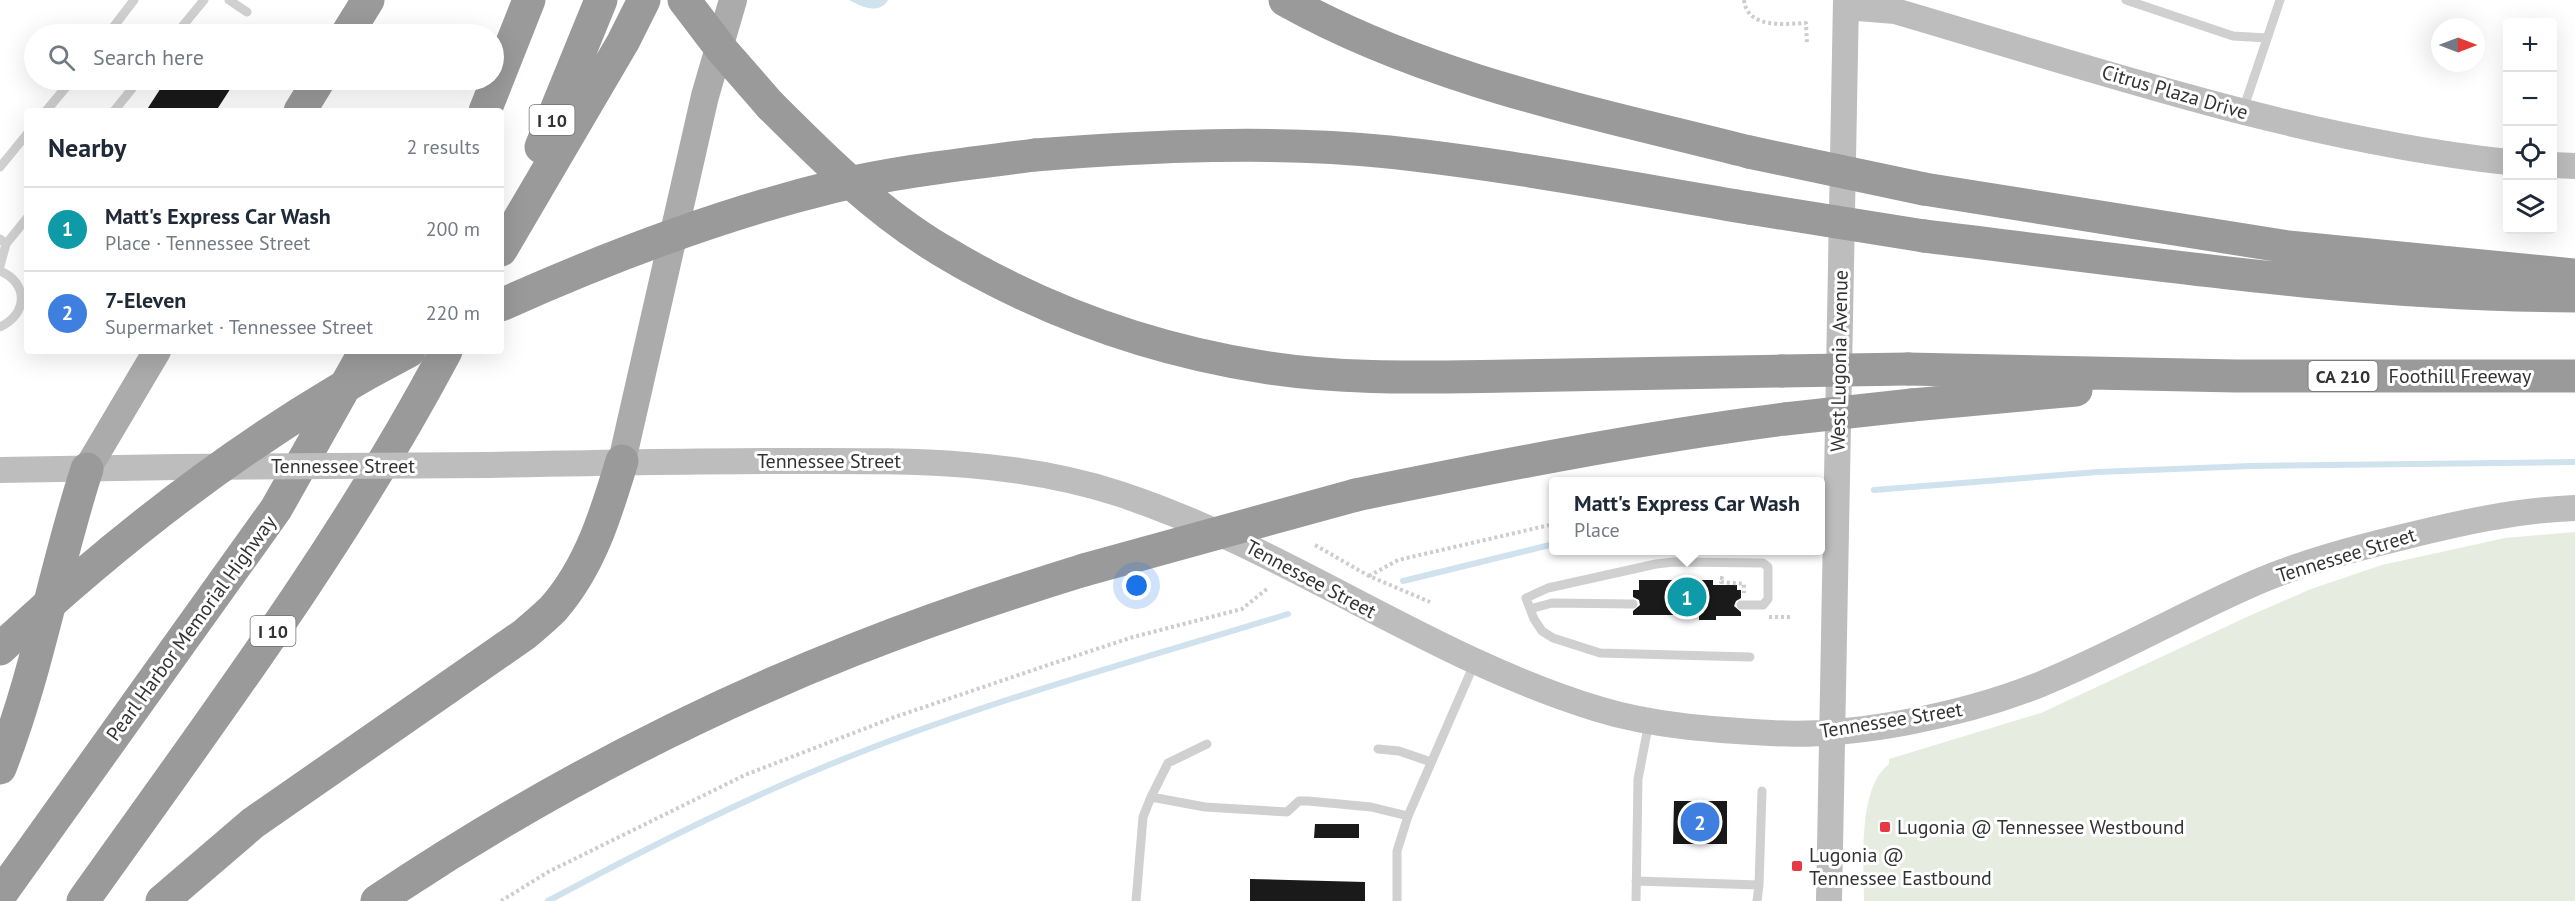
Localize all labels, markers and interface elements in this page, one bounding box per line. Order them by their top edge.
north arrow [2431,18,2485,72]
map controls [2503,18,2557,234]
button: + [2503,18,2557,72]
search box [24,24,504,90]
icon: search [45,41,78,74]
text: Search here [93,43,204,71]
street label: Citrus Plaza Drive [2099,59,2251,125]
button: − [2503,72,2557,126]
road number: I 10 [530,105,574,135]
button: locate [2503,126,2557,180]
text: Nearby [48,131,126,164]
text: 2 results [407,134,480,160]
button: layers [2503,180,2557,234]
text: Matt's Express Car Wash [105,202,331,230]
text: 1 [62,216,73,242]
text: 200 m [426,216,480,242]
text: Place · Tennessee Street [105,230,310,256]
street label: West Lugonia Avenue [1824,270,1854,452]
text: 7-Eleven [105,286,186,314]
text: 2 [62,300,73,326]
text: 220 m [426,300,480,326]
text: Supermarket · Tennessee Street [105,314,373,340]
road number: CA 210 [2308,361,2378,391]
street label: Foothill Freeway [2389,363,2532,389]
street label: Tennessee Street [757,448,901,474]
street label: Tennessee Street [271,453,415,479]
popup [1549,477,1825,555]
text: Matt's Express Car Wash [1574,489,1800,517]
street label: Pearl Harbor Memorial Highway [100,509,282,746]
text: Place [1574,517,1620,543]
street label: Tennessee Street [2273,521,2419,588]
street label: Tennessee Street [1241,534,1381,624]
your location [1122,571,1151,600]
pin: 1 [1668,574,1706,620]
road number: I 10 [250,616,296,646]
street label: Tennessee Street [1818,696,1964,744]
pin: 2 [1680,800,1720,844]
place label: Lugonia @ Tennessee Westbound [1897,814,2184,840]
marker: Lugonia @ Tennessee Westbound [1878,820,1892,834]
place label: Lugonia @ Tennessee Eastbound [1809,842,1992,891]
marker: Lugonia @ Tennessee Eastbound [1790,859,1804,873]

